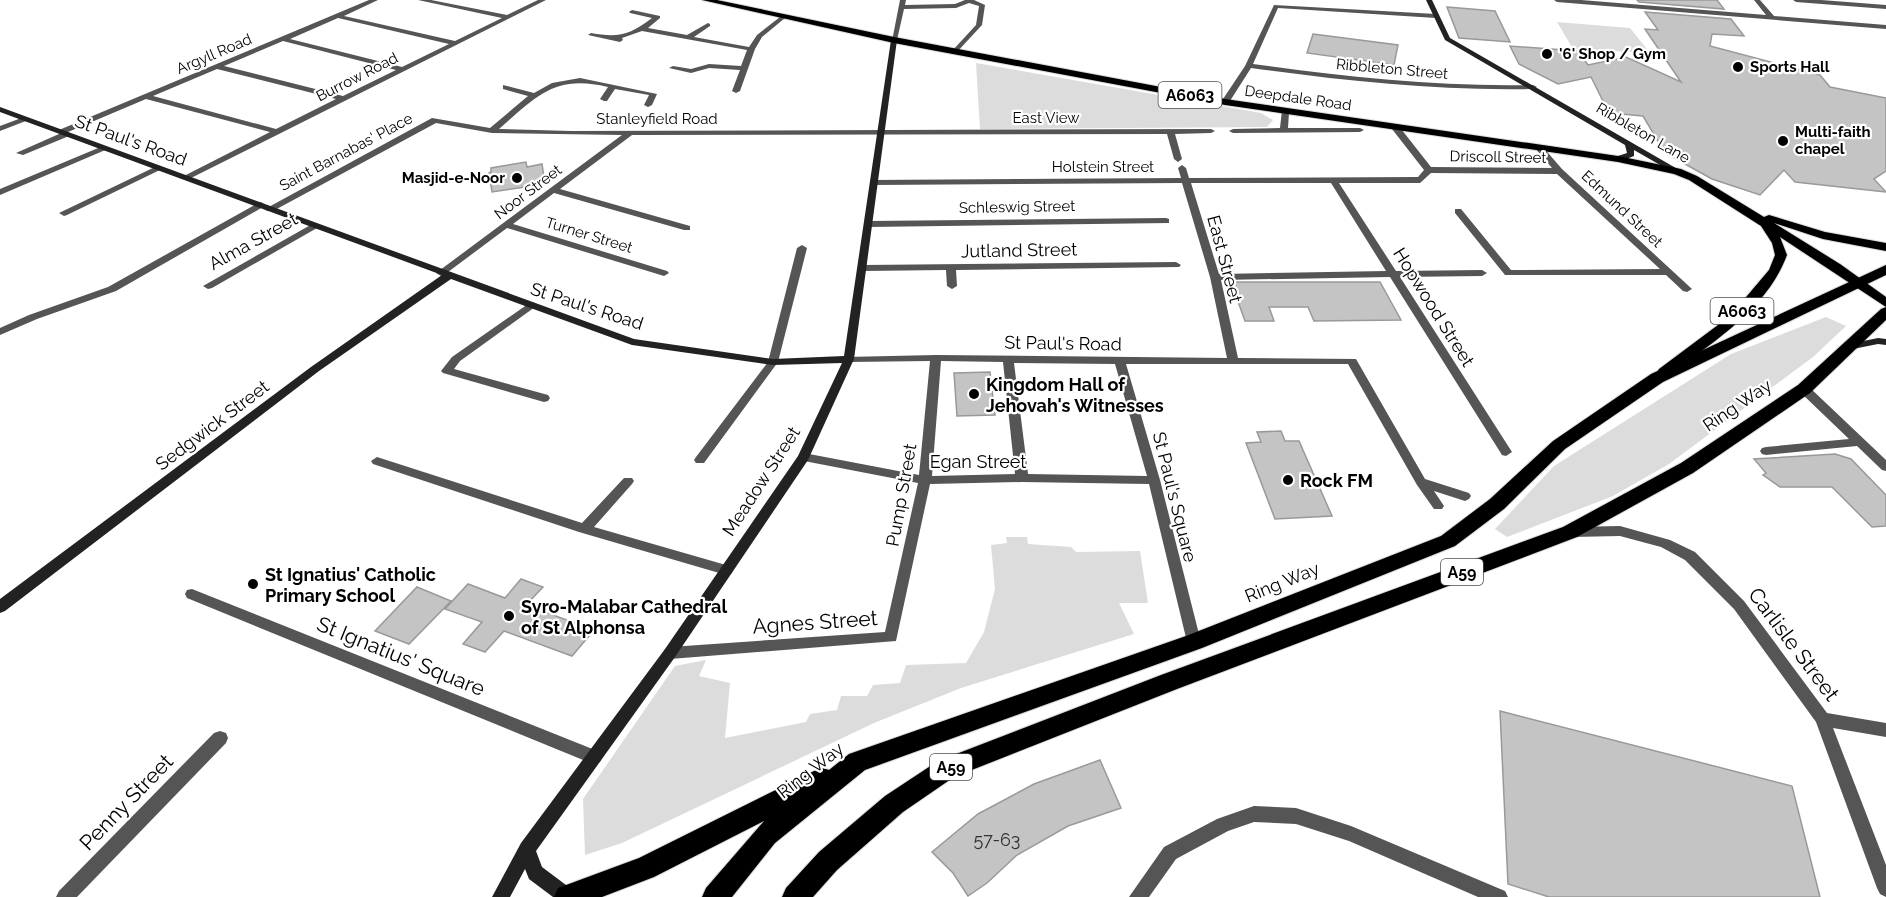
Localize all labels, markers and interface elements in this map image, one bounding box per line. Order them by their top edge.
street label: Argyll Road [174,30,254,78]
place label: '6' Shop / Gym [1559,45,1666,63]
marker: '6' Shop / Gym [1540,47,1554,61]
street label: Burrow Road [313,49,401,105]
street label: Ribbleton Street [1335,55,1449,83]
place label: Sports Hall [1750,58,1830,76]
marker: Sports Hall [1731,60,1745,74]
road number: A6063 [1158,82,1222,108]
street label: Deepdale Road [1243,82,1353,114]
street label: Ribbleton Lane [1593,99,1693,167]
street label: Saint Barnabas' Place [276,109,416,195]
street label: East View [1012,109,1080,127]
street label: St Paul's Road [72,110,190,170]
street label: Stanleyfield Road [596,110,718,128]
place label: Multi-faith chapel [1795,123,1871,158]
marker: Multi-faith chapel [1776,134,1790,148]
street label: Driscoll Street [1449,147,1547,167]
street label: Holstein Street [1052,158,1154,176]
street label: Noor Street [491,161,565,223]
street label: Edmund Street [1578,167,1666,251]
place label: Masjid-e-Noor [402,169,505,187]
marker: Masjid-e-Noor [510,171,524,185]
street label: Schleswig Street [959,197,1075,217]
street label: Alma Street [205,208,301,274]
street label: Turner Street [543,213,635,257]
street label: East Street [1203,213,1247,305]
street label: Jutland Street [961,238,1077,262]
street label: Hopwood Street [1389,244,1479,370]
street label: St Paul's Road [528,278,646,334]
road number: A6063 [1710,298,1774,324]
street label: St Paul's Road [1004,331,1122,355]
place label: Kingdom Hall of Jehovah's Witnesses [986,374,1164,416]
street label: Ring Way [1699,374,1776,436]
street label: Sedgwick Street [151,376,273,474]
marker: Kingdom Hall of Jehovah's Witnesses [967,387,981,401]
street label: Meadow Street [718,422,804,540]
street label: St Paul's Square [1149,430,1201,565]
street label: Pump Street [882,442,920,548]
street label: Egan Street [930,451,1026,472]
place label: Rock FM [1300,470,1373,491]
marker: Rock FM [1281,473,1295,487]
street label: Ring Way [1242,558,1322,606]
road number: A59 [1441,559,1483,585]
place label: St Ignatius' Catholic Primary School [265,564,436,606]
marker: St Ignatius' Catholic Primary School [246,577,260,591]
street label: Carlisle Street [1743,582,1845,706]
place label: Syro-Malabar Cathedral of St Alphonsa [521,596,727,638]
street label: Agnes Street [752,605,878,639]
marker: Syro-Malabar Cathedral of St Alphonsa [502,609,516,623]
street label: St Ignatius' Square [313,611,489,701]
street label: Ring Way [773,737,848,802]
street label: Penny Street [74,749,178,855]
road number: A59 [930,754,972,780]
house number: 57-63 [974,829,1020,850]

